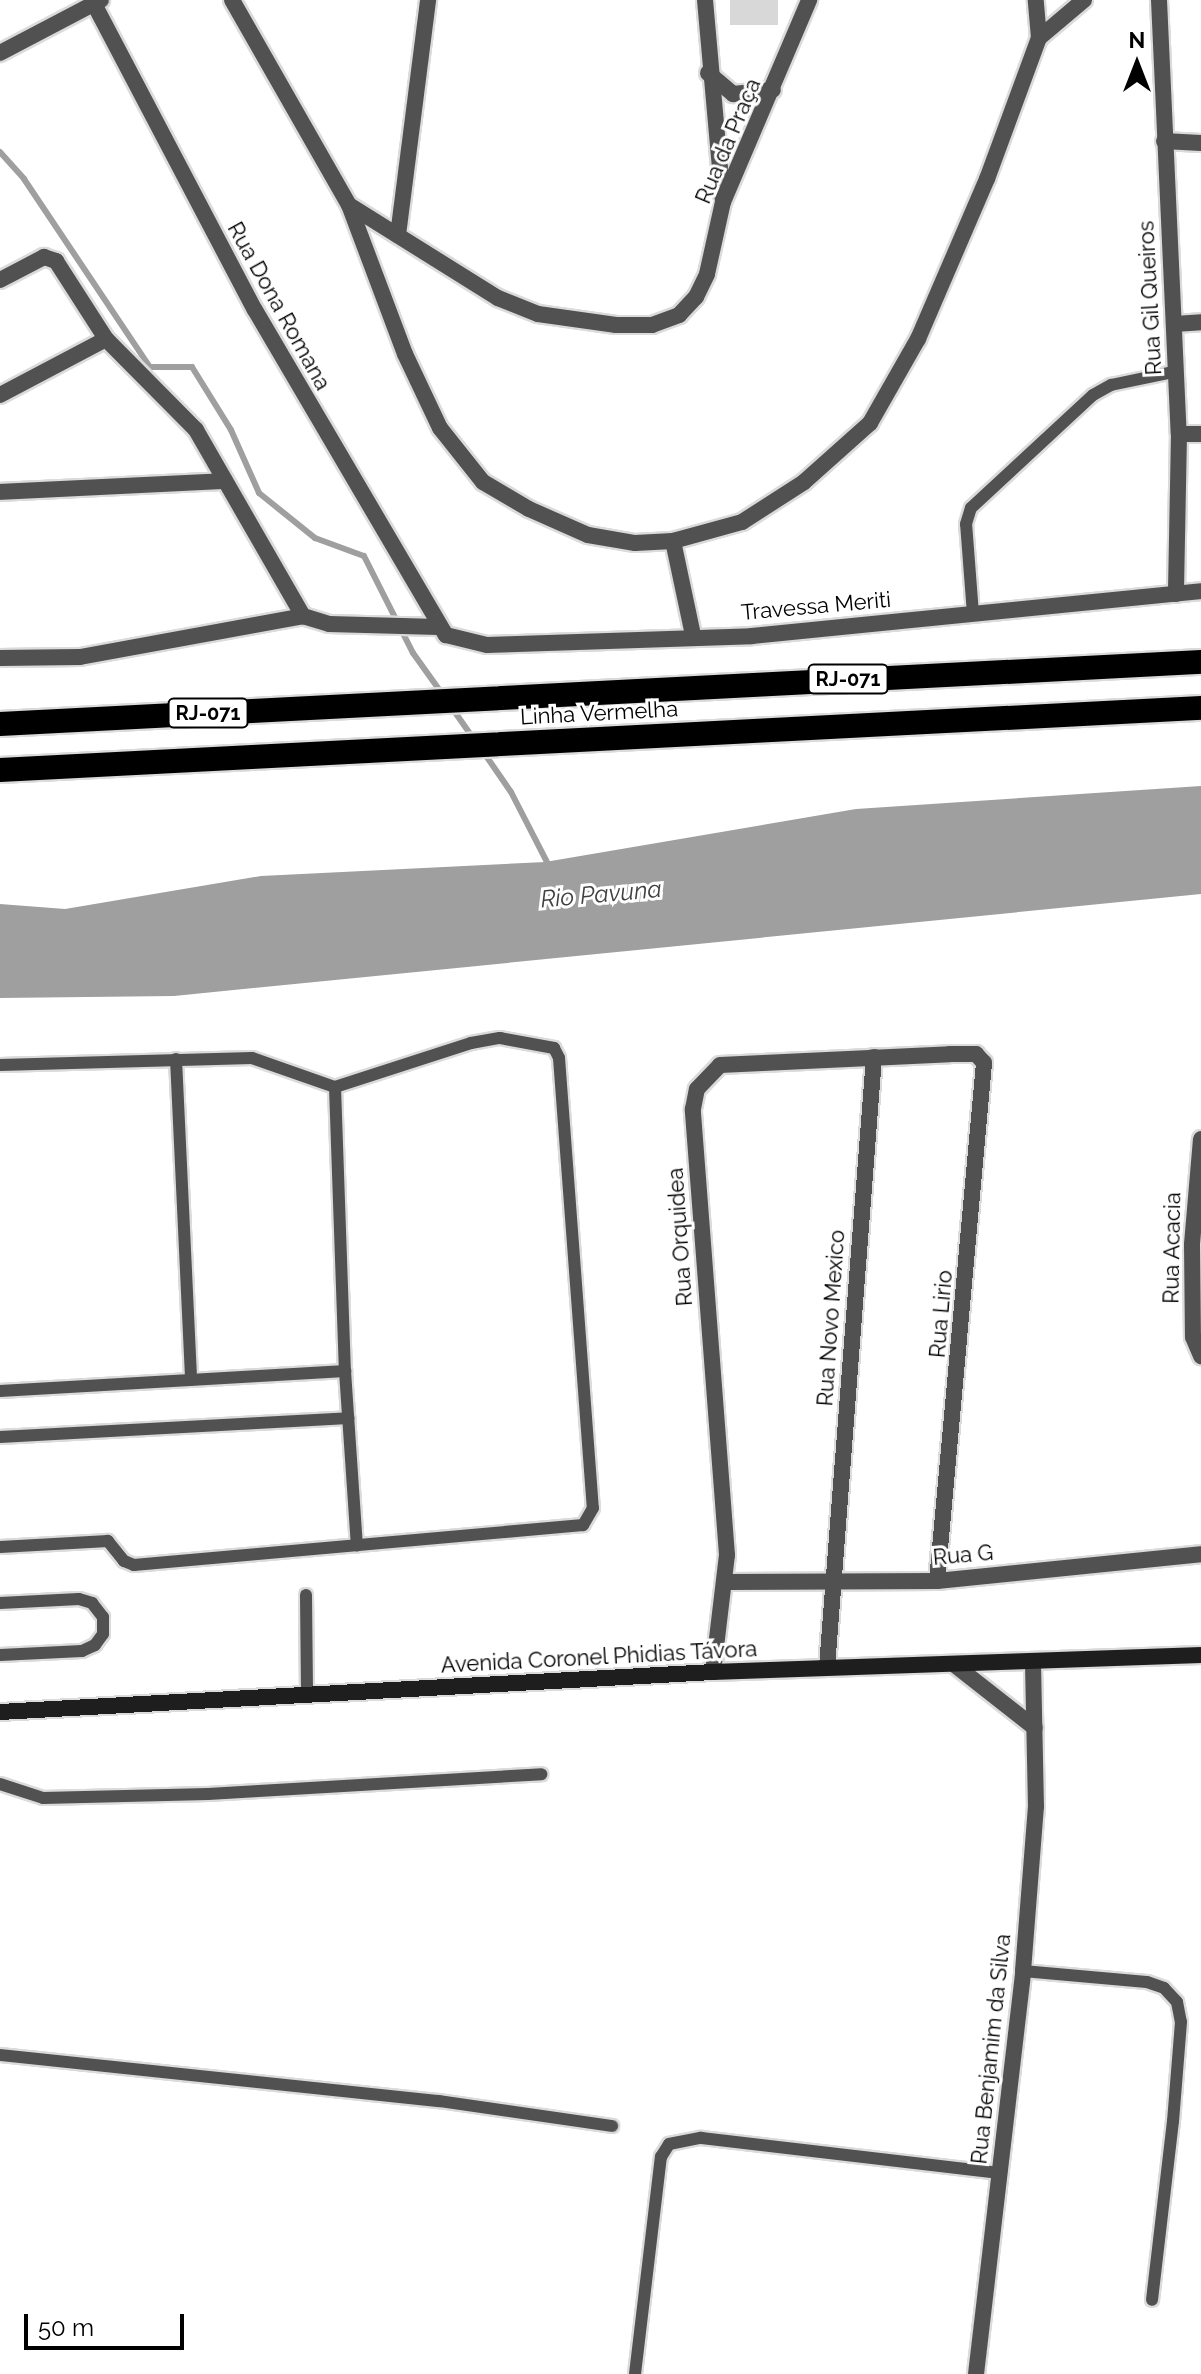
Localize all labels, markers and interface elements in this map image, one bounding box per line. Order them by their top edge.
north arrow [1097,24,1177,104]
text: N [1129,27,1145,53]
street label: Rua da Praça [690,74,766,208]
street label: Rua Dona Romana [222,217,336,395]
street label: Rua Gil Queiros [1133,220,1167,376]
street label: Travessa Meriti [740,586,892,626]
road number: RJ-071 [806,663,890,695]
street label: Linha Vermelha [519,696,679,730]
road number: RJ-071 [166,697,250,729]
water label: Rio Pavuna [539,874,663,914]
street label: Rua Orquidea [662,1167,698,1307]
street label: Rua Acacia [1158,1192,1186,1304]
street label: Rua Novo Mexico [812,1229,850,1407]
street label: Rua Lirio [924,1269,958,1359]
street label: Rua G [932,1539,994,1571]
street label: Avenida Coronel Phidias Távora [439,1635,759,1679]
street label: Rua Benjamim da Silva [966,1933,1016,2165]
scale bar [28,2298,188,2348]
text: 50 m [38,2313,94,2342]

